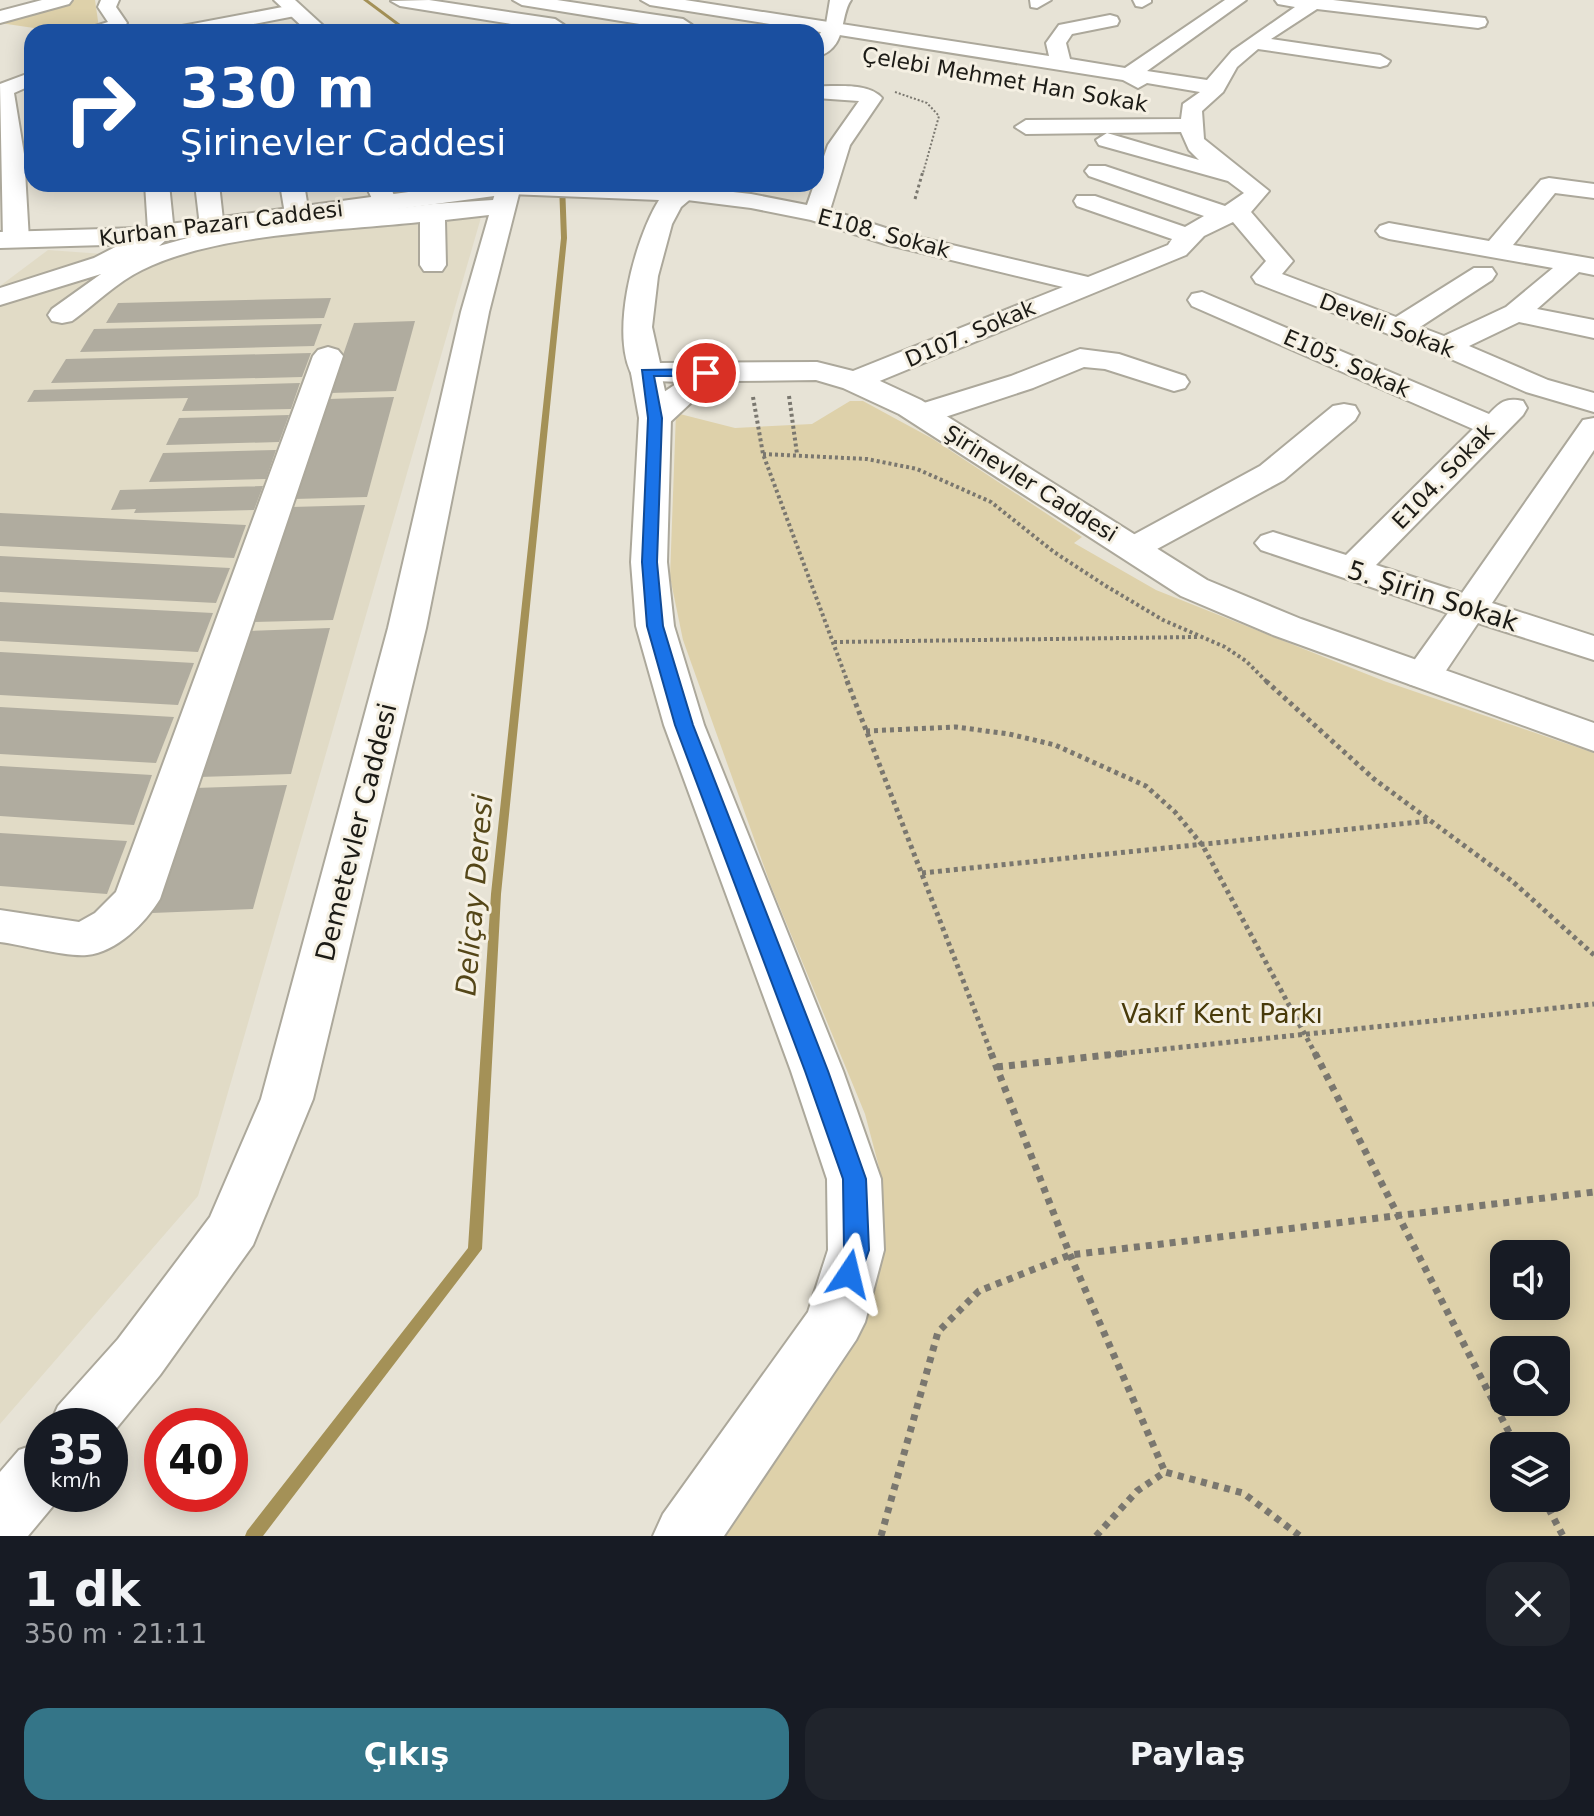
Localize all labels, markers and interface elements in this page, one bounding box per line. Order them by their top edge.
street label: Çelebi Mehmet Han Sokak [860,42,1150,117]
text: 330 m [180,55,375,120]
icon: right [48,56,152,160]
text: Şirinevler Caddesi [180,122,506,163]
street label: Kurban Pazarı Caddesi [98,196,344,251]
street label: E108. Sokak [815,204,953,263]
street label: Develi Sokak [1316,288,1458,363]
street label: D107. Sokak [901,295,1039,372]
street label: E105. Sokak [1280,324,1414,403]
pin [672,339,740,407]
icon: arrive [684,351,728,395]
street label: E104. Sokak [1387,419,1500,534]
street label: Şirinevler Caddesi [940,420,1122,547]
street label: 5. Şirin Sokak [1344,554,1522,638]
street label: Demetevler Caddesi [309,700,403,964]
water label: Deliçay Deresi [449,793,500,997]
park label: Vakıf Kent Parkı [1121,999,1323,1029]
position arrow [807,1232,891,1316]
map controls [1490,1240,1570,1512]
button: sound [1490,1240,1570,1320]
button: search [1490,1336,1570,1416]
speed limit sign: 40 [144,1408,248,1512]
text: 35 [48,1427,104,1473]
button: layers [1490,1432,1570,1512]
text: km/h [51,1468,101,1492]
text: 1 dk [24,1561,140,1617]
button: close [1486,1562,1570,1646]
text: 350 m · 21:11 [24,1619,207,1649]
button: Çıkış [24,1708,789,1800]
button: Paylaş [805,1708,1570,1800]

